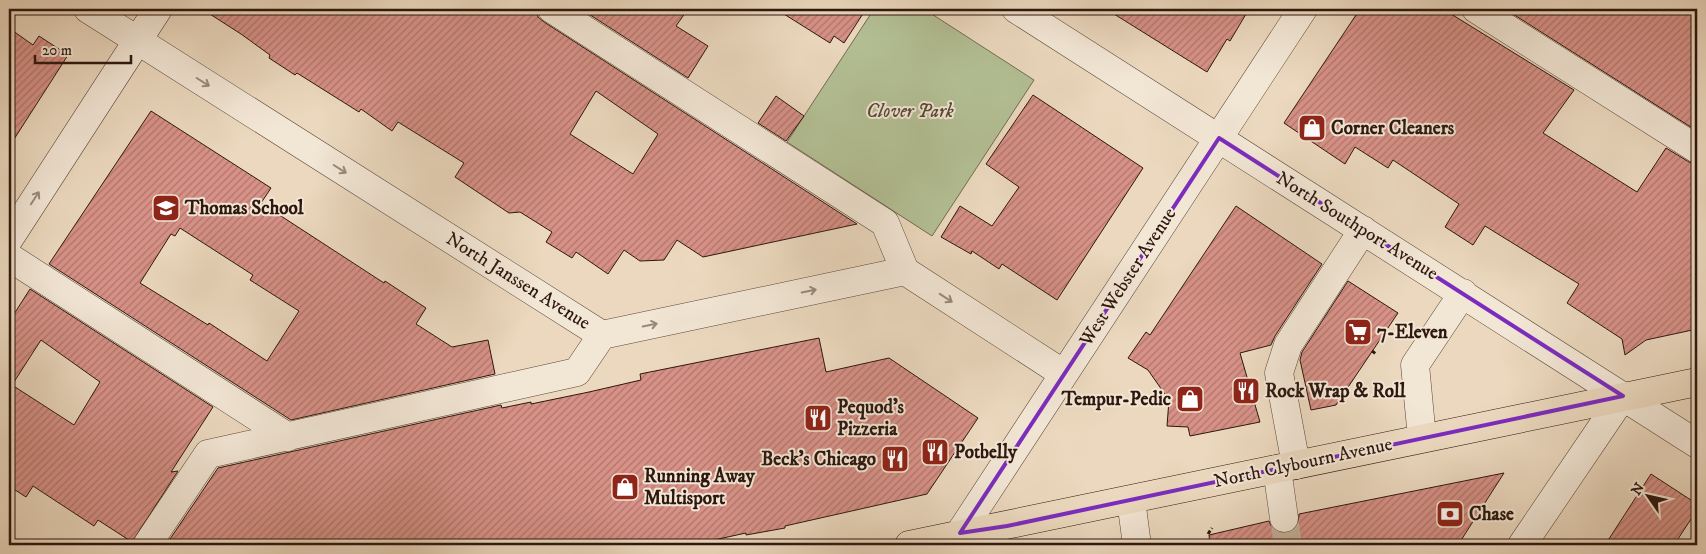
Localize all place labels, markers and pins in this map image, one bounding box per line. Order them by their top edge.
shop icon: Corner Cleaners [1297,113,1327,143]
place label: Corner Cleaners [1331,117,1455,140]
school or university icon: Thomas School [151,193,181,223]
place label: Thomas School [184,197,304,220]
supermarket icon: 7-Eleven [1343,317,1373,347]
place label: 7-Eleven [1377,321,1449,344]
restaurant icon: Rock Wrap & Roll [1231,376,1261,406]
place label: Rock Wrap & Roll [1265,380,1406,403]
shop icon: Tempur-Pedic [1175,384,1205,414]
place label: Tempur-Pedic [1061,388,1171,411]
place label: Pequod’s Pizzeria [837,396,905,441]
restaurant icon: Pequod’s Pizzeria [803,403,833,433]
restaurant icon: Potbelly [920,437,950,467]
place label: Potbelly [954,441,1018,464]
restaurant icon: Beck’s Chicago [880,444,910,474]
place label: Beck’s Chicago [761,448,876,471]
place label: Running Away Multisport [644,465,756,510]
shop icon: Running Away Multisport [610,472,640,502]
bank icon: Chase [1435,499,1465,529]
place label: Chase [1469,503,1514,526]

